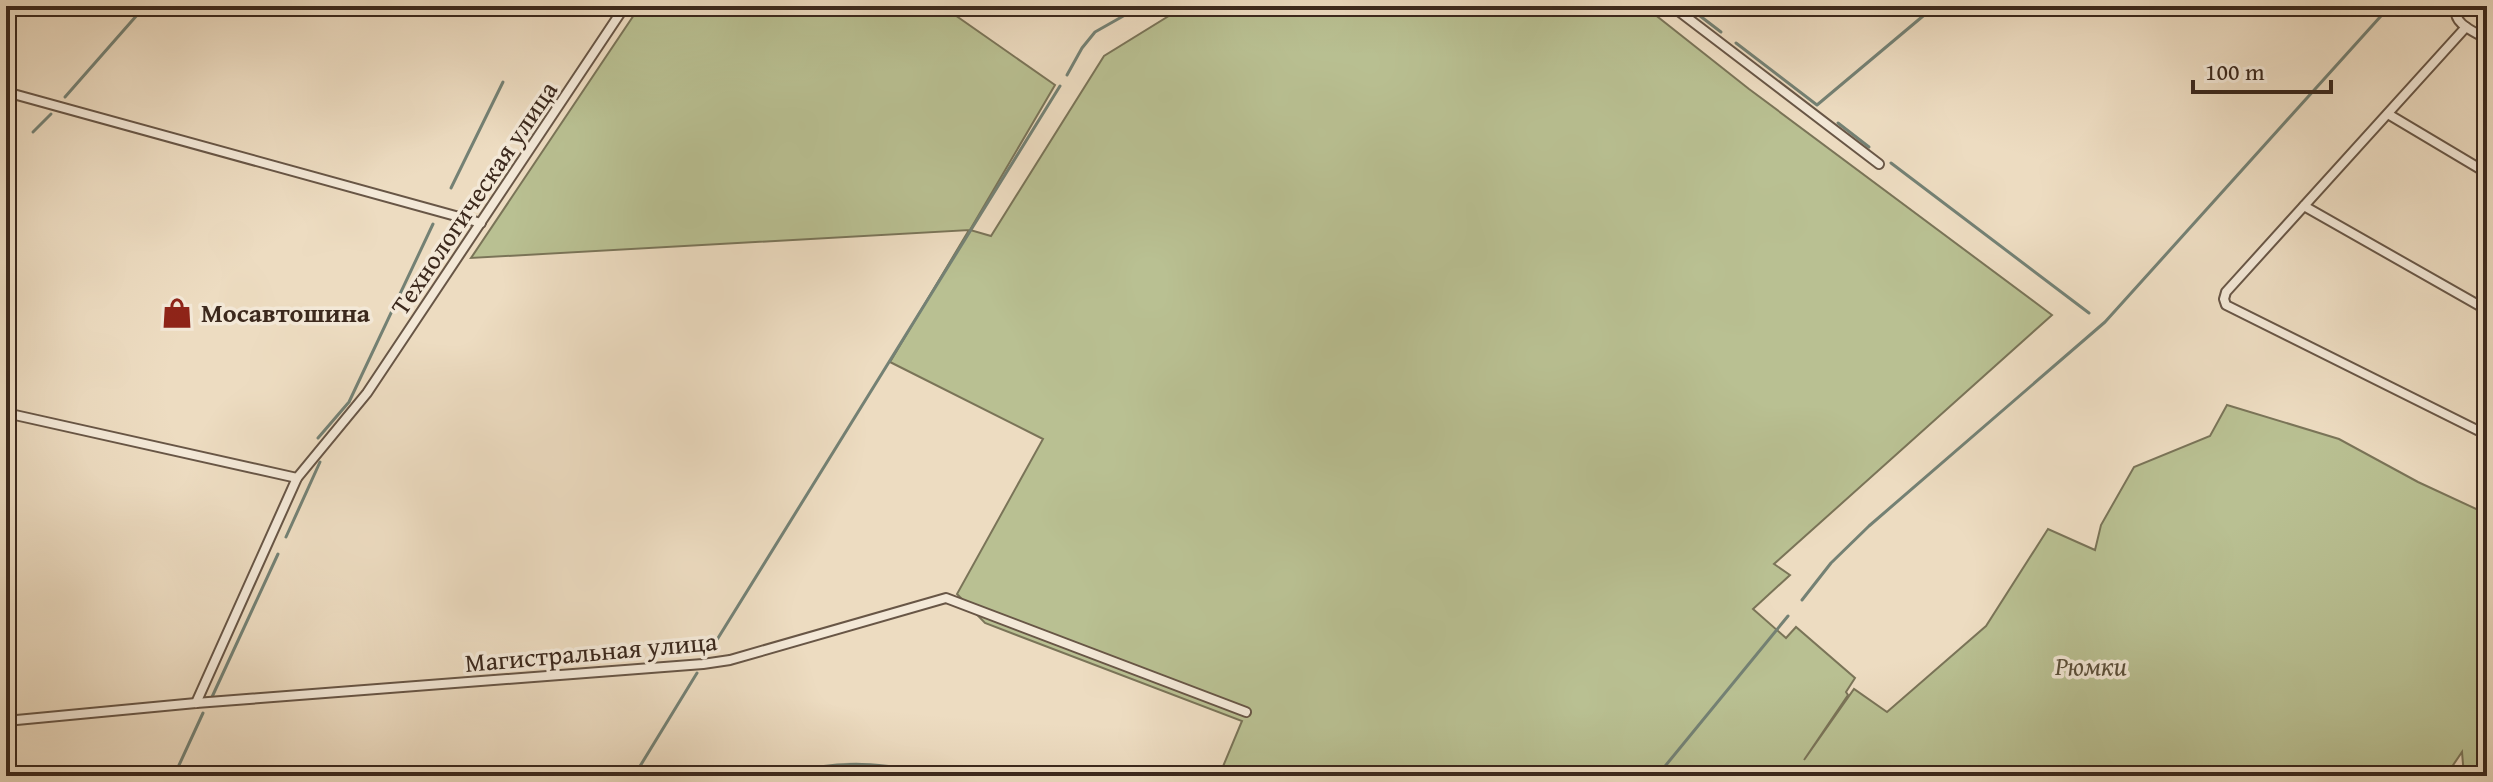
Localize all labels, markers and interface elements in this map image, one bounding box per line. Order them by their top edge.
scale bar [2193,44,2331,94]
text: 100 m [2205,54,2265,89]
street label: Технологическая улица [380,72,567,323]
place label: Мосавтошина [201,293,371,332]
shop icon: Мосавтошина [160,296,194,330]
street label: Магистральная улица [463,621,719,682]
park label: Рюмки [2054,646,2127,685]

